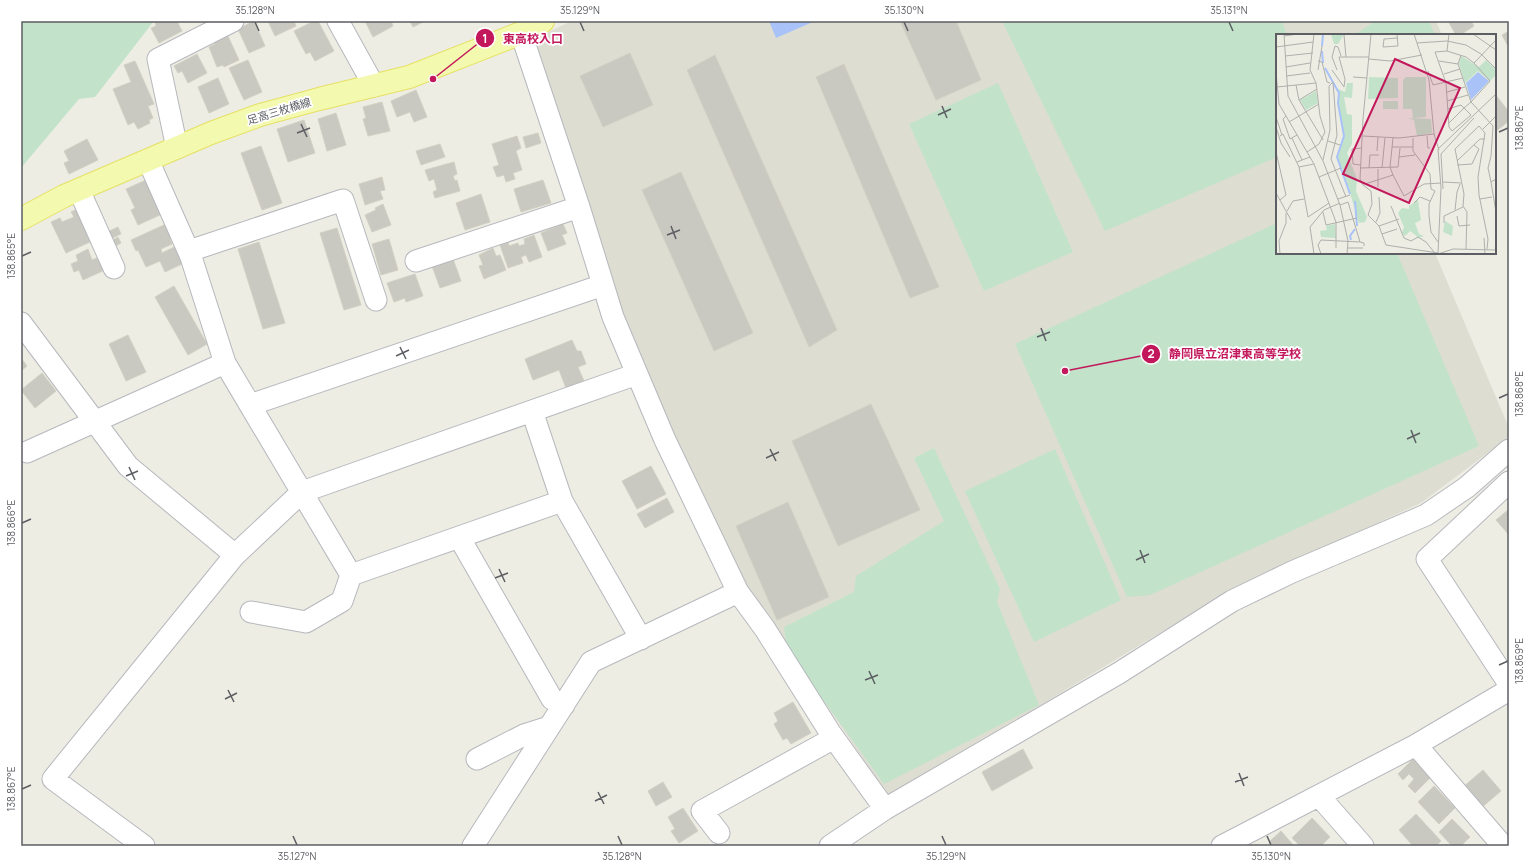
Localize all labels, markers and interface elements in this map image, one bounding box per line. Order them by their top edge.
text: 35.128°N [235,3,275,17]
text: 35.129°N [560,3,600,17]
text: 35.130°N [884,3,924,17]
text: 35.131°N [1210,3,1248,17]
callout: 東高校入口 [475,26,571,50]
text: 1 [482,30,488,47]
text: 東高校入口 [503,30,563,47]
inset map [1276,34,1496,254]
street label: 足高三枚橋線 [245,94,313,127]
text: 138.867°E [1512,105,1526,151]
text: 138.865°E [4,233,18,279]
callout: 静岡県立沼津東高等学校 [1141,342,1309,366]
text: 2 [1147,345,1155,362]
text: 静岡県立沼津東高等学校 [1169,345,1301,362]
text: 138.868°E [1512,371,1526,417]
text: 138.866°E [4,500,18,546]
text: 138.869°E [1512,638,1526,684]
text: 138.867°E [4,766,18,812]
text: 35.127°N [278,849,316,863]
text: 35.128°N [602,849,642,863]
text: 35.129°N [926,849,966,863]
text: 35.130°N [1251,849,1291,863]

